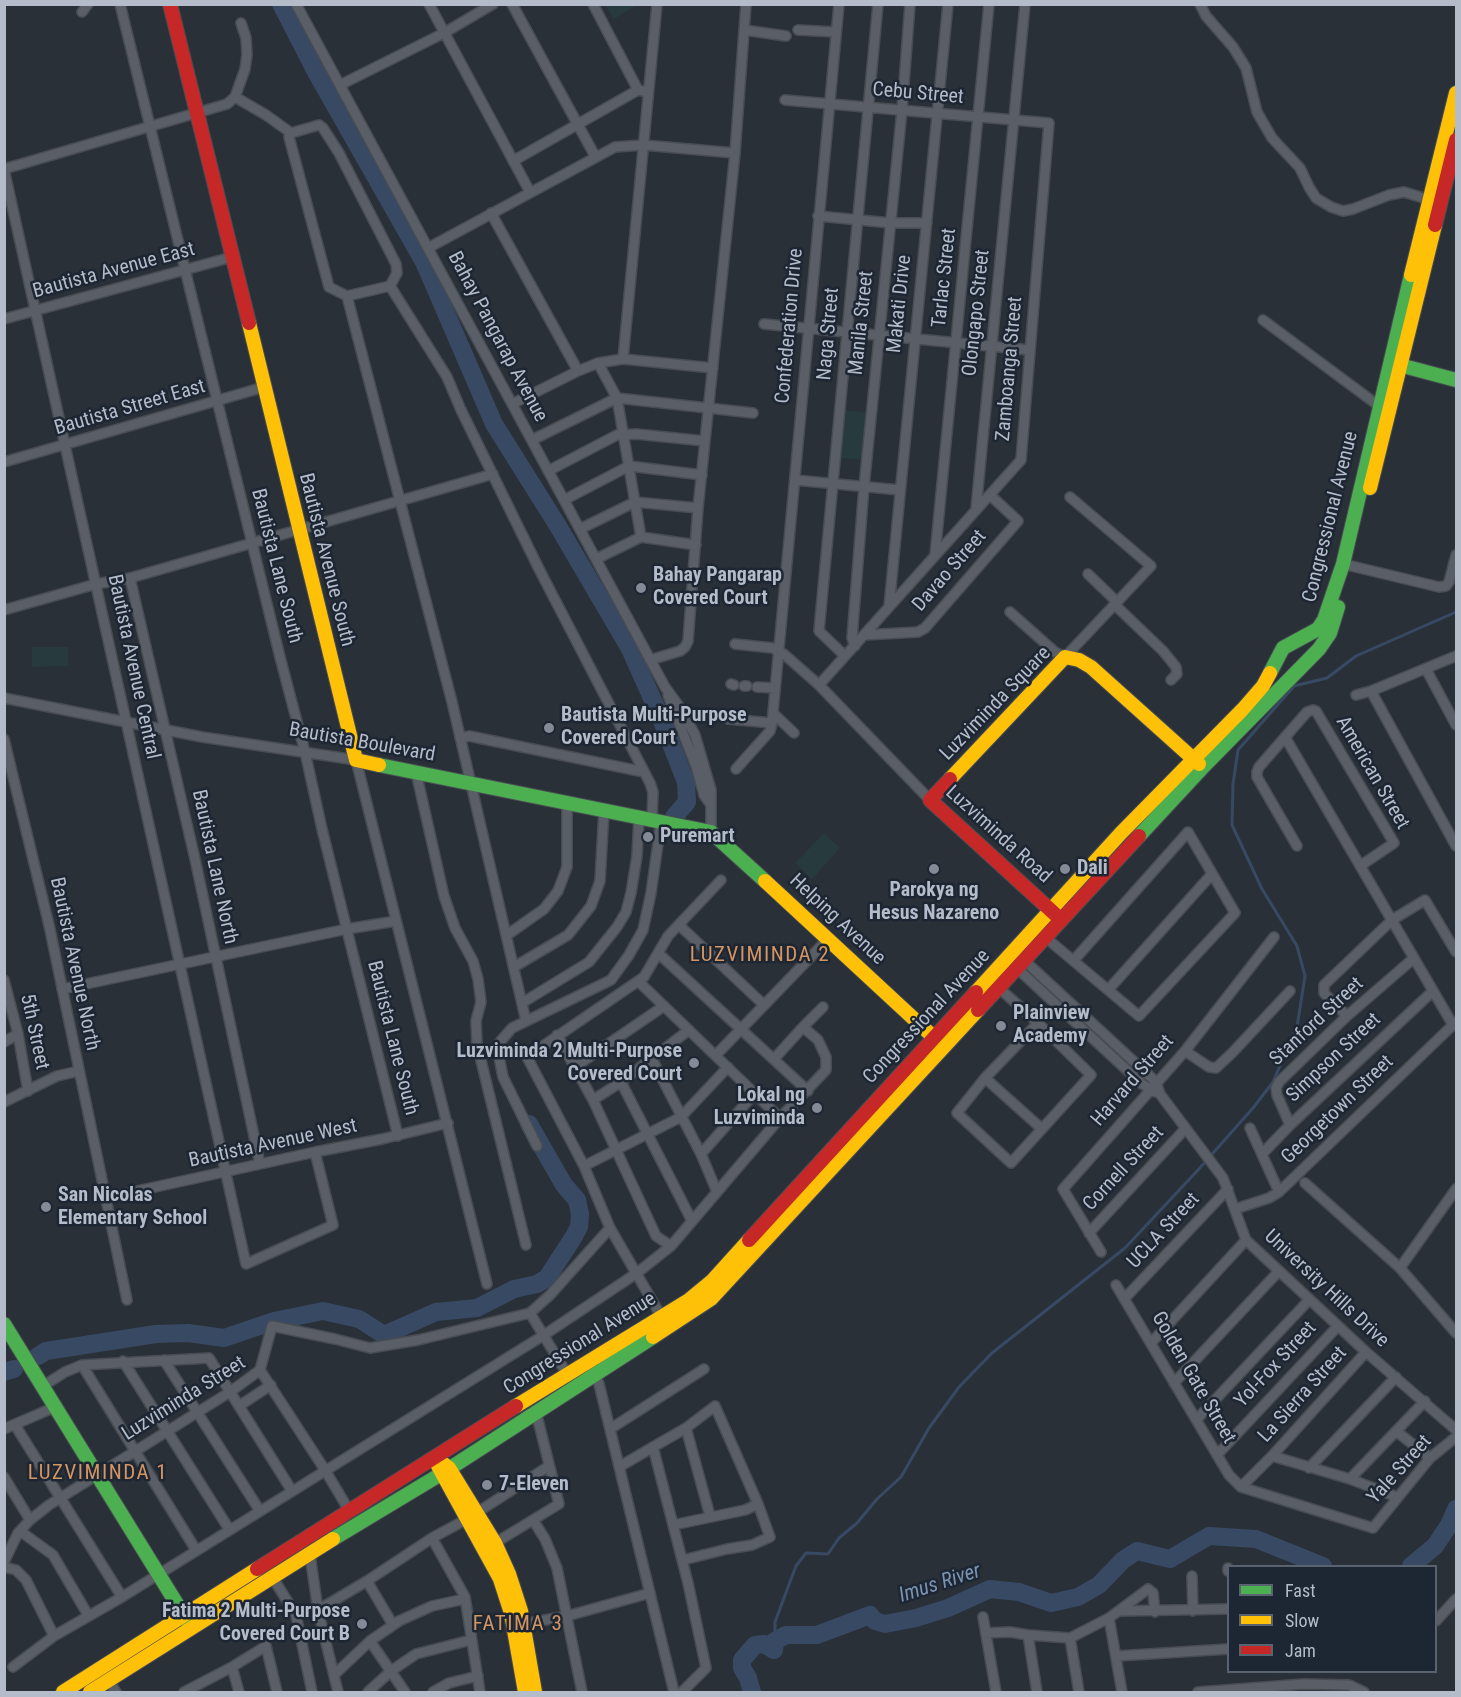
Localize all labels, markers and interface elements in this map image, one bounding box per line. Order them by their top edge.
street label: Cebu Street [871,78,965,110]
street label: Tarlac Street [928,227,962,329]
street label: Bautista Avenue East [30,238,198,304]
street label: Confederation Drive [771,247,809,405]
street label: Bahay Pangarap Avenue [442,248,552,426]
street label: Olongapo Street [958,249,996,377]
street label: Makati Drive [883,254,917,354]
street label: Manila Street [845,270,879,376]
street label: Naga Street [813,287,845,381]
street label: Zamboanga Street [992,296,1028,442]
street label: Bautista Street East [52,375,208,441]
street label: Congressional Avenue [1298,429,1364,605]
street label: Bautista Avenue South [293,471,359,649]
street label: Bautista Lane South [245,486,307,646]
street label: Davao Street [908,525,992,617]
place label: Bahay Pangarap Covered Court [653,564,782,611]
street label: Bautista Avenue Central [102,572,164,762]
marker: Bahay Pangarap Covered Court [634,581,648,595]
street label: Luzviminda Square [936,642,1056,766]
place label: Bautista Multi-Purpose Covered Court [561,704,747,751]
street label: American Street [1330,712,1414,834]
street label: Bautista Boulevard [287,718,437,768]
marker: Bautista Multi-Purpose Covered Court [542,721,556,735]
street label: Luzviminda Road [940,781,1056,889]
street label: Bautista Lane North [186,788,242,946]
place label: Puremart [660,825,735,849]
marker: Puremart [641,830,655,844]
place label: Dali [1077,857,1108,881]
marker: Parokya ng Hesus Nazareno [927,862,941,876]
marker: Dali [1058,862,1072,876]
street label: Helping Avenue [784,869,890,971]
street label: Bautista Avenue North [44,875,104,1053]
place label: Parokya ng Hesus Nazareno [869,879,999,926]
district label: LUZVIMINDA 2 [690,943,830,969]
street label: Congressional Avenue [859,945,995,1089]
street label: Bautista Lane South [361,958,423,1118]
street label: Stanford Street [1265,973,1369,1071]
street label: 5th Street [14,992,54,1072]
place label: Plainview Academy [1013,1002,1090,1049]
street label: Simpson Street [1282,1008,1386,1108]
marker: Plainview Academy [994,1019,1008,1033]
street label: Harvard Street [1087,1030,1179,1132]
place label: Luzviminda 2 Multi-Purpose Covered Court [457,1040,682,1087]
street label: Georgetown Street [1277,1051,1399,1169]
marker: Luzviminda 2 Multi-Purpose Covered Court [687,1056,701,1070]
place label: Lokal ng Luzviminda [714,1084,805,1131]
marker: Lokal ng Luzviminda [810,1101,824,1115]
street label: Bautista Avenue West [187,1114,359,1174]
street label: Cornell Street [1079,1122,1169,1216]
place label: San Nicolas Elementary School [58,1184,207,1231]
street label: UCLA Street [1123,1188,1205,1274]
marker: San Nicolas Elementary School [39,1200,53,1214]
street label: University Hills Drive [1259,1225,1393,1353]
street label: Congressional Avenue [499,1287,661,1401]
street label: Golden Gate Street [1146,1308,1240,1448]
street label: Yol-Fox Street [1230,1317,1322,1413]
street label: La Sierra Street [1254,1342,1352,1448]
street label: Luzviminda Street [118,1351,250,1447]
street label: Yale Street [1363,1430,1437,1510]
district label: LUZVIMINDA 1 [28,1461,168,1487]
place label: 7-Eleven [499,1473,569,1497]
marker: 7-Eleven [480,1478,494,1492]
water label: Imus River [896,1559,984,1609]
legend [1227,1565,1437,1673]
text: Fast [1285,1580,1316,1601]
place label: Fatima 2 Multi-Purpose Covered Court B [162,1600,350,1647]
text: Slow [1285,1610,1319,1631]
district label: FATIMA 3 [473,1612,563,1638]
marker: Fatima 2 Multi-Purpose Covered Court B [355,1617,369,1631]
text: Jam [1285,1640,1316,1661]

